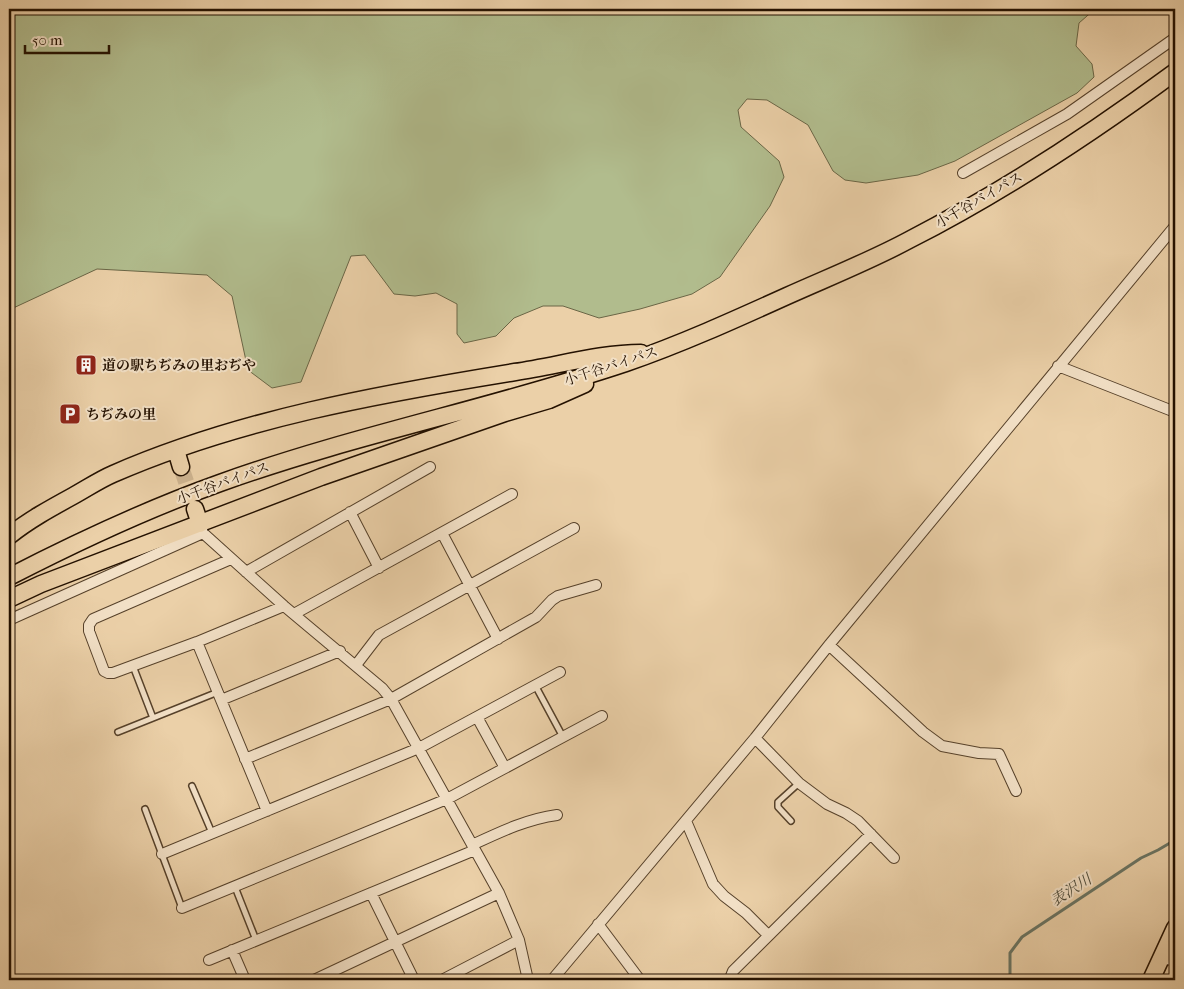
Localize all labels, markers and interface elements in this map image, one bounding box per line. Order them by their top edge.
scale bar [25,22,109,54]
text: 50 m [32,31,63,49]
street label: 小千谷バイパス [932,168,1026,232]
street label: 小千谷バイパス [562,343,660,389]
building icon: 道の駅ちぢみの里おぢや [74,353,98,377]
place label: 道の駅ちぢみの里おぢや [102,357,256,374]
parking icon: ちぢみの里 [58,402,82,426]
place label: ちぢみの里 [86,406,156,423]
street label: 小千谷バイパス [174,458,272,508]
water label: 表沢川 [1047,869,1096,910]

